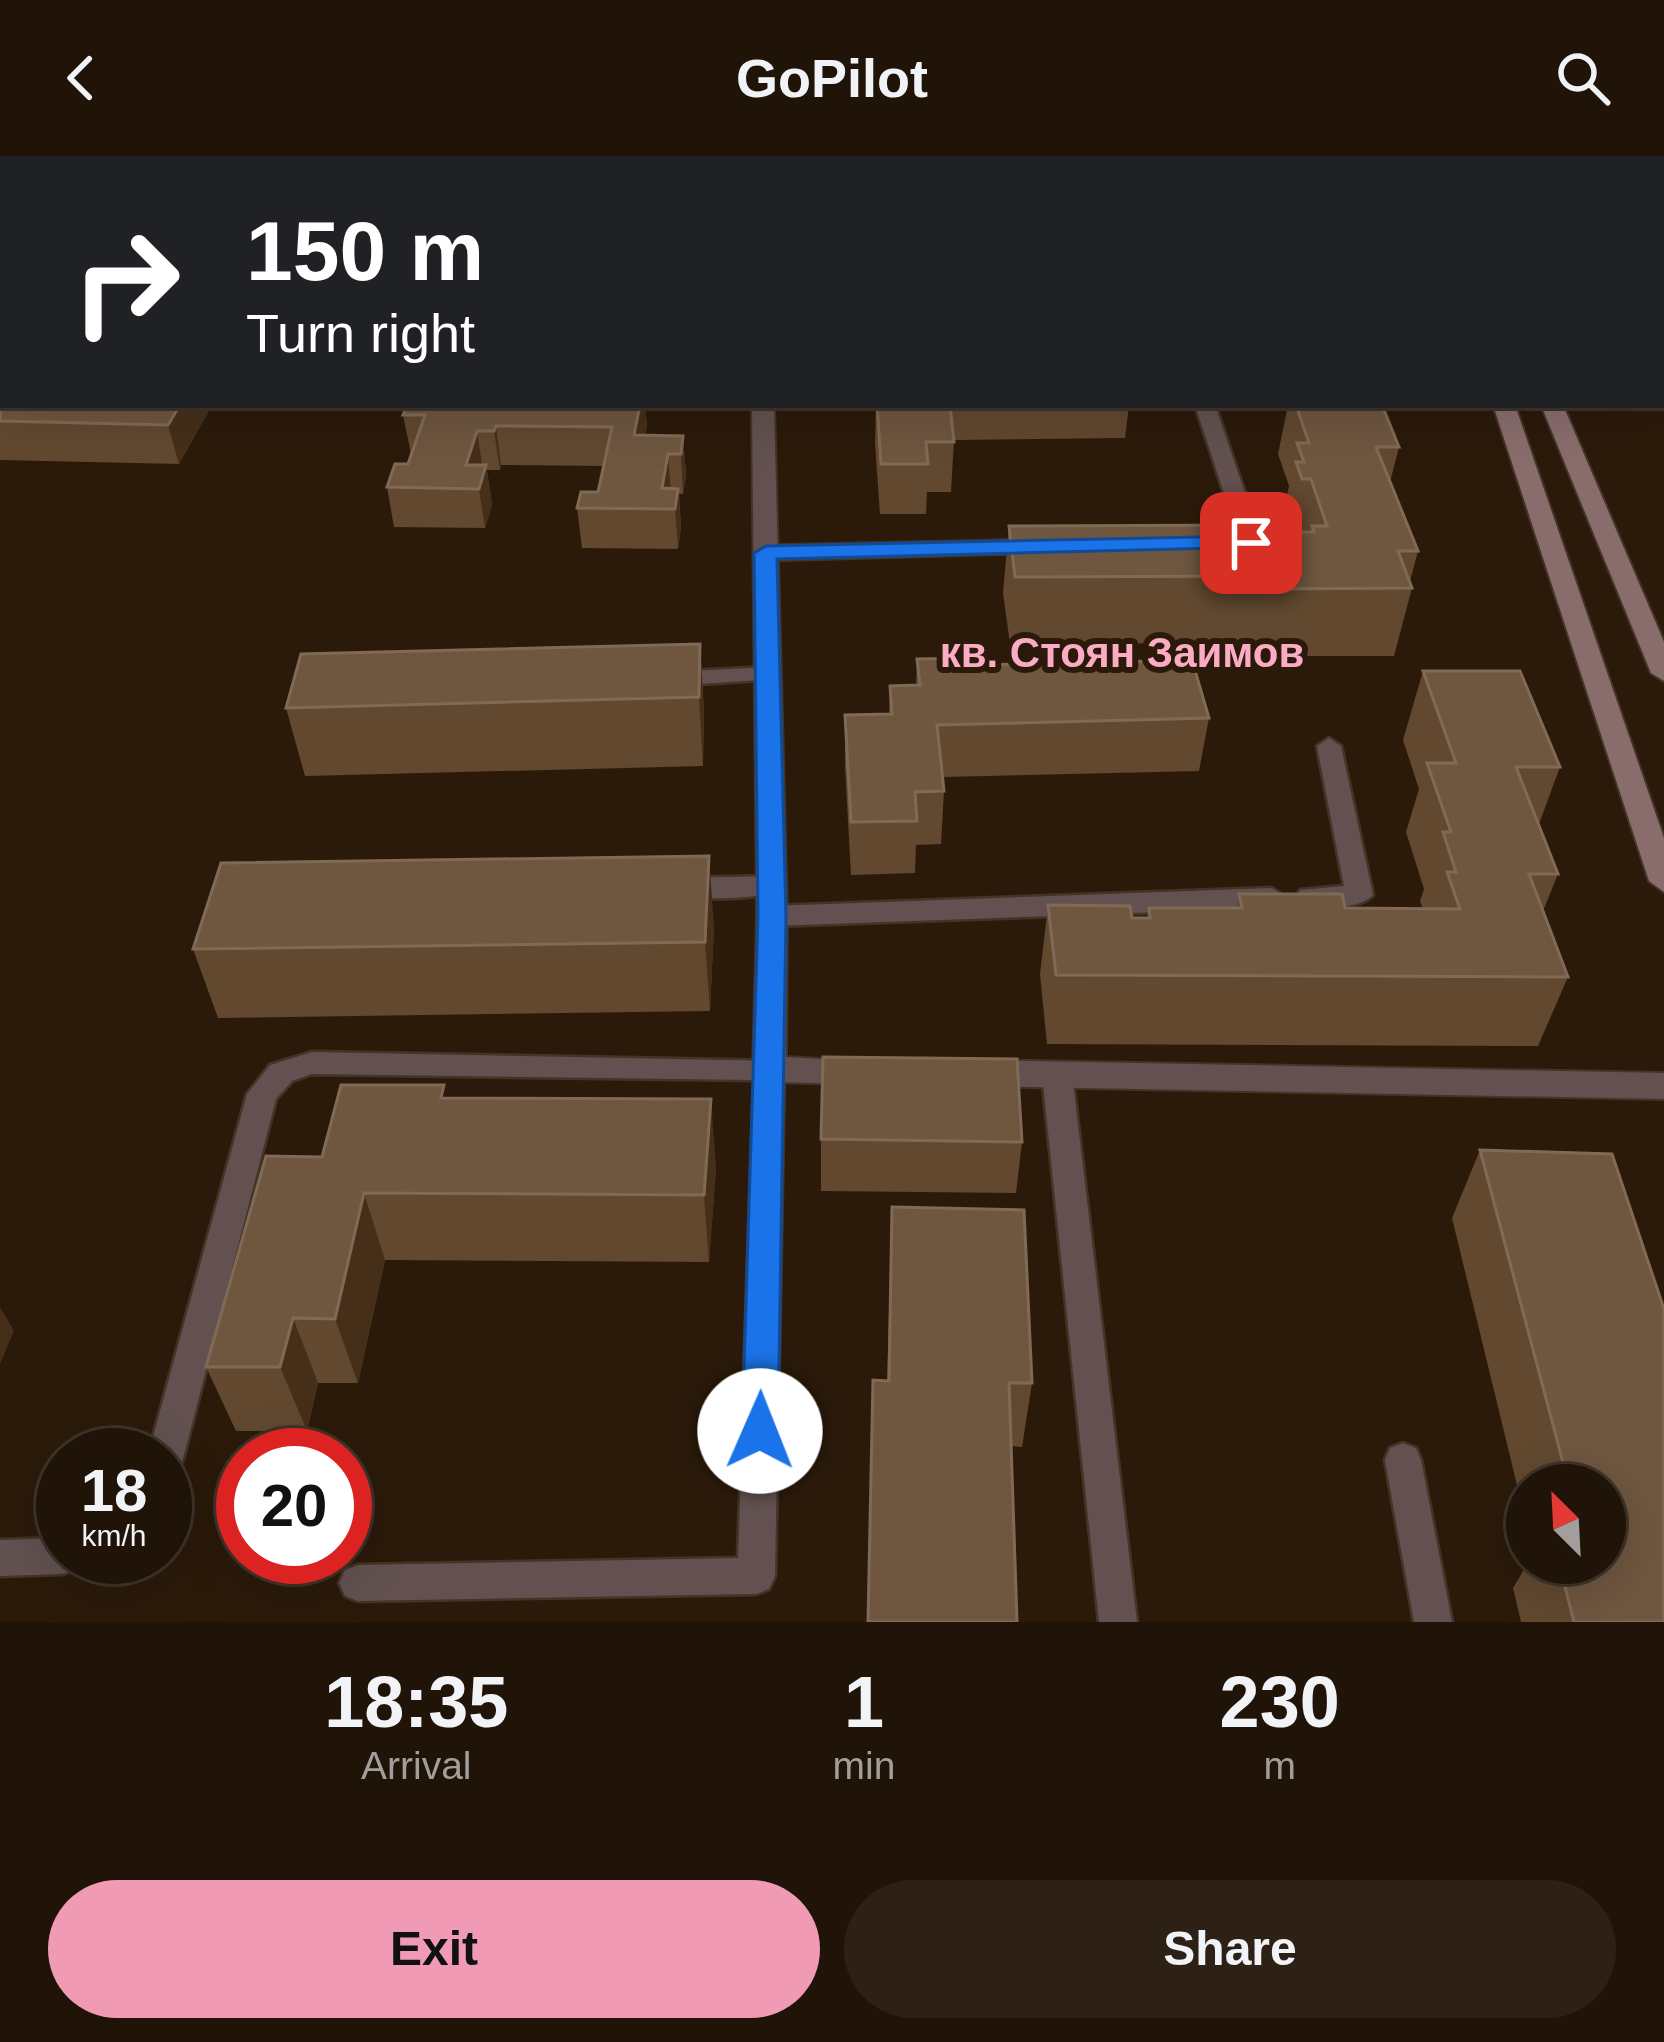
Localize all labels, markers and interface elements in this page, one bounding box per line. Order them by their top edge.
icon: back [48,45,114,111]
icon: search [1550,45,1616,111]
text: GoPilot [736,48,928,108]
icon: right [48,204,204,360]
text: 150 m [246,204,484,298]
text: Turn right [246,303,475,363]
pin [1200,492,1302,594]
icon: arrive [1218,510,1284,576]
district label: кв. Стоян Заимов [940,629,1304,676]
position arrow [697,1368,823,1494]
speed limit sign: 20 [216,1428,372,1584]
text: 18 [81,1457,147,1524]
north arrow [1506,1464,1626,1584]
map controls [1506,1464,1626,1584]
text: km/h [81,1519,147,1552]
text: 18:35 [324,1662,508,1742]
text: 1 [844,1662,884,1742]
text: 230 [1220,1662,1340,1742]
text: Arrival [361,1744,472,1787]
text: min [833,1744,895,1787]
text: m [1263,1744,1296,1787]
button: Exit [48,1880,820,2018]
button: Share [844,1880,1616,2018]

